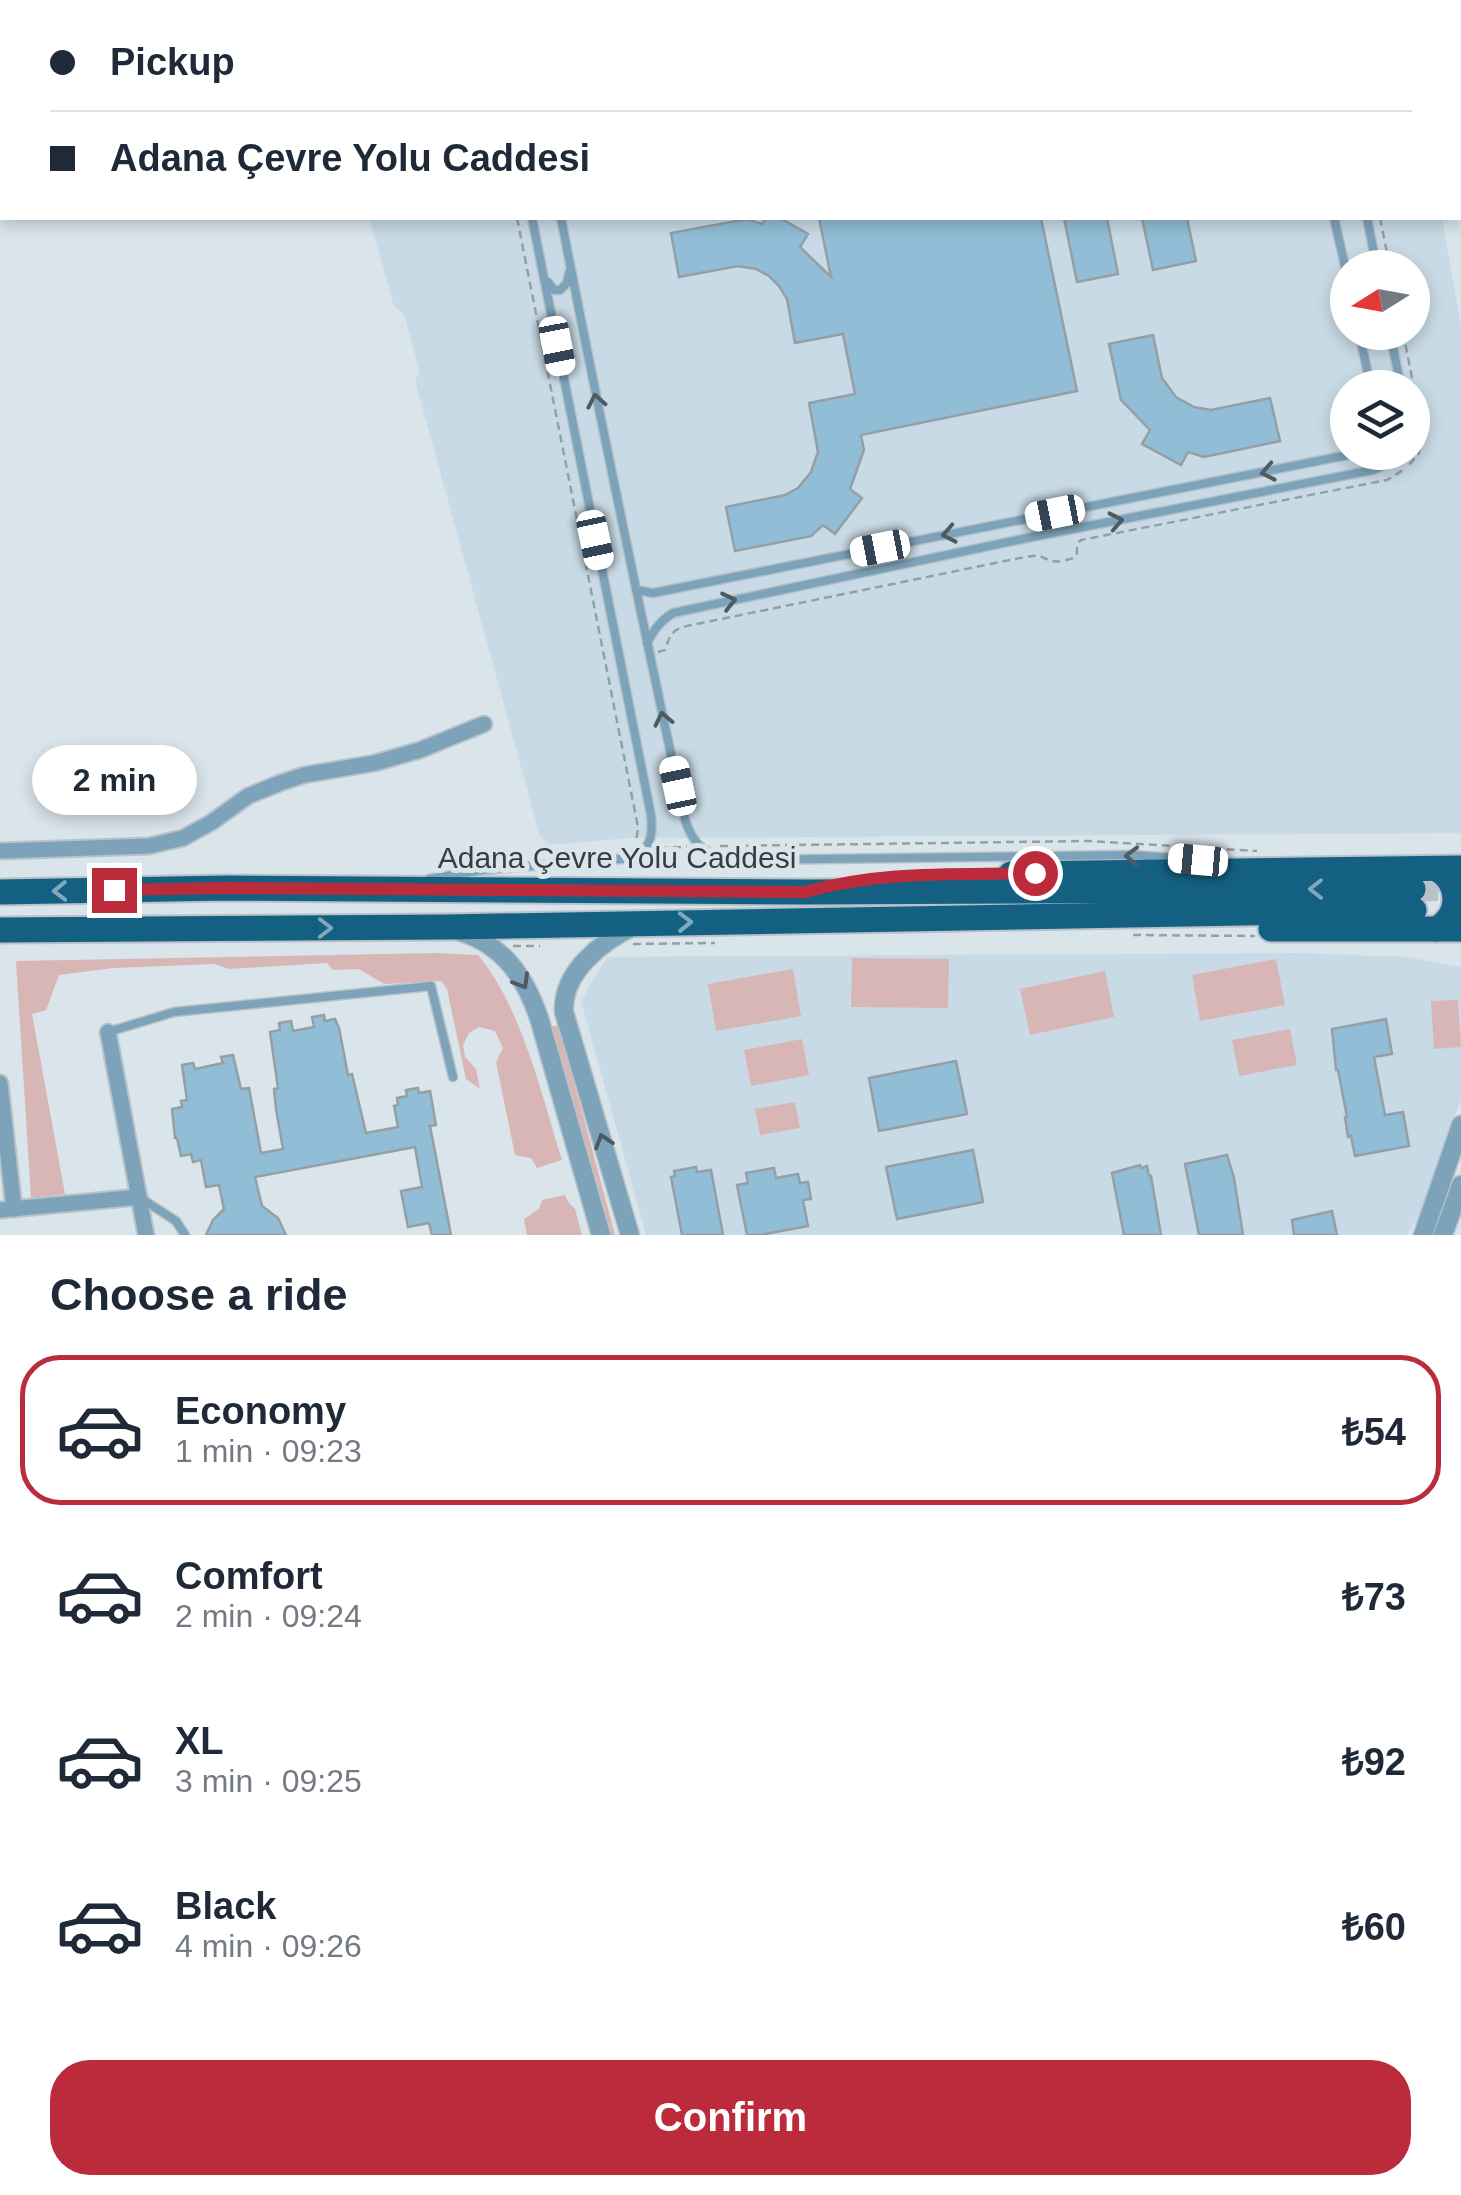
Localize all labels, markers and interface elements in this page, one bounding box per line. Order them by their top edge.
text: Pickup [110,41,235,83]
text: Adana Çevre Yolu Caddesi [110,137,590,179]
north arrow [1330,250,1430,350]
map controls [1330,250,1430,470]
car [537,314,577,378]
button: layers [1330,370,1430,470]
one-way arrow [587,393,608,410]
one-way arrow [1260,460,1277,481]
car [1023,493,1087,533]
car [574,508,616,572]
one-way arrow [1107,511,1124,532]
one-way arrow [941,523,958,544]
car [848,528,912,568]
one-way arrow [720,592,737,613]
one-way arrow [654,711,675,728]
callout: 2 min [32,745,196,815]
car [657,754,699,818]
text: 2 min [73,762,156,798]
street label: Adana Çevre Yolu Caddesi [438,841,796,874]
car [1167,842,1229,878]
one-way arrow [1124,845,1140,867]
route start [1013,851,1058,896]
route end [92,868,137,913]
one-way arrow [1308,878,1324,900]
one-way arrow [51,881,67,902]
one-way arrow [677,911,693,932]
one-way arrow [318,917,333,939]
one-way arrow [510,971,529,989]
one-way arrow [594,1134,615,1151]
text: Choose a ride [50,1269,348,1320]
icon: car [55,1385,145,1475]
text: Economy [175,1390,346,1432]
text: ₺54 [1342,1411,1406,1453]
text: 1 min · 09:23 [175,1433,362,1469]
icon: car [55,1550,145,1640]
text: Comfort [175,1555,323,1597]
text: ₺73 [1342,1576,1406,1618]
text: 2 min · 09:24 [175,1598,362,1634]
icon: car [55,1715,145,1805]
text: XL [175,1720,224,1762]
text: ₺92 [1342,1741,1406,1783]
text: 3 min · 09:25 [175,1763,362,1799]
icon: car [55,1880,145,1970]
text: Black [175,1885,276,1927]
text: ₺60 [1342,1906,1406,1948]
text: 4 min · 09:26 [175,1928,362,1964]
button: Confirm [50,2060,1411,2175]

